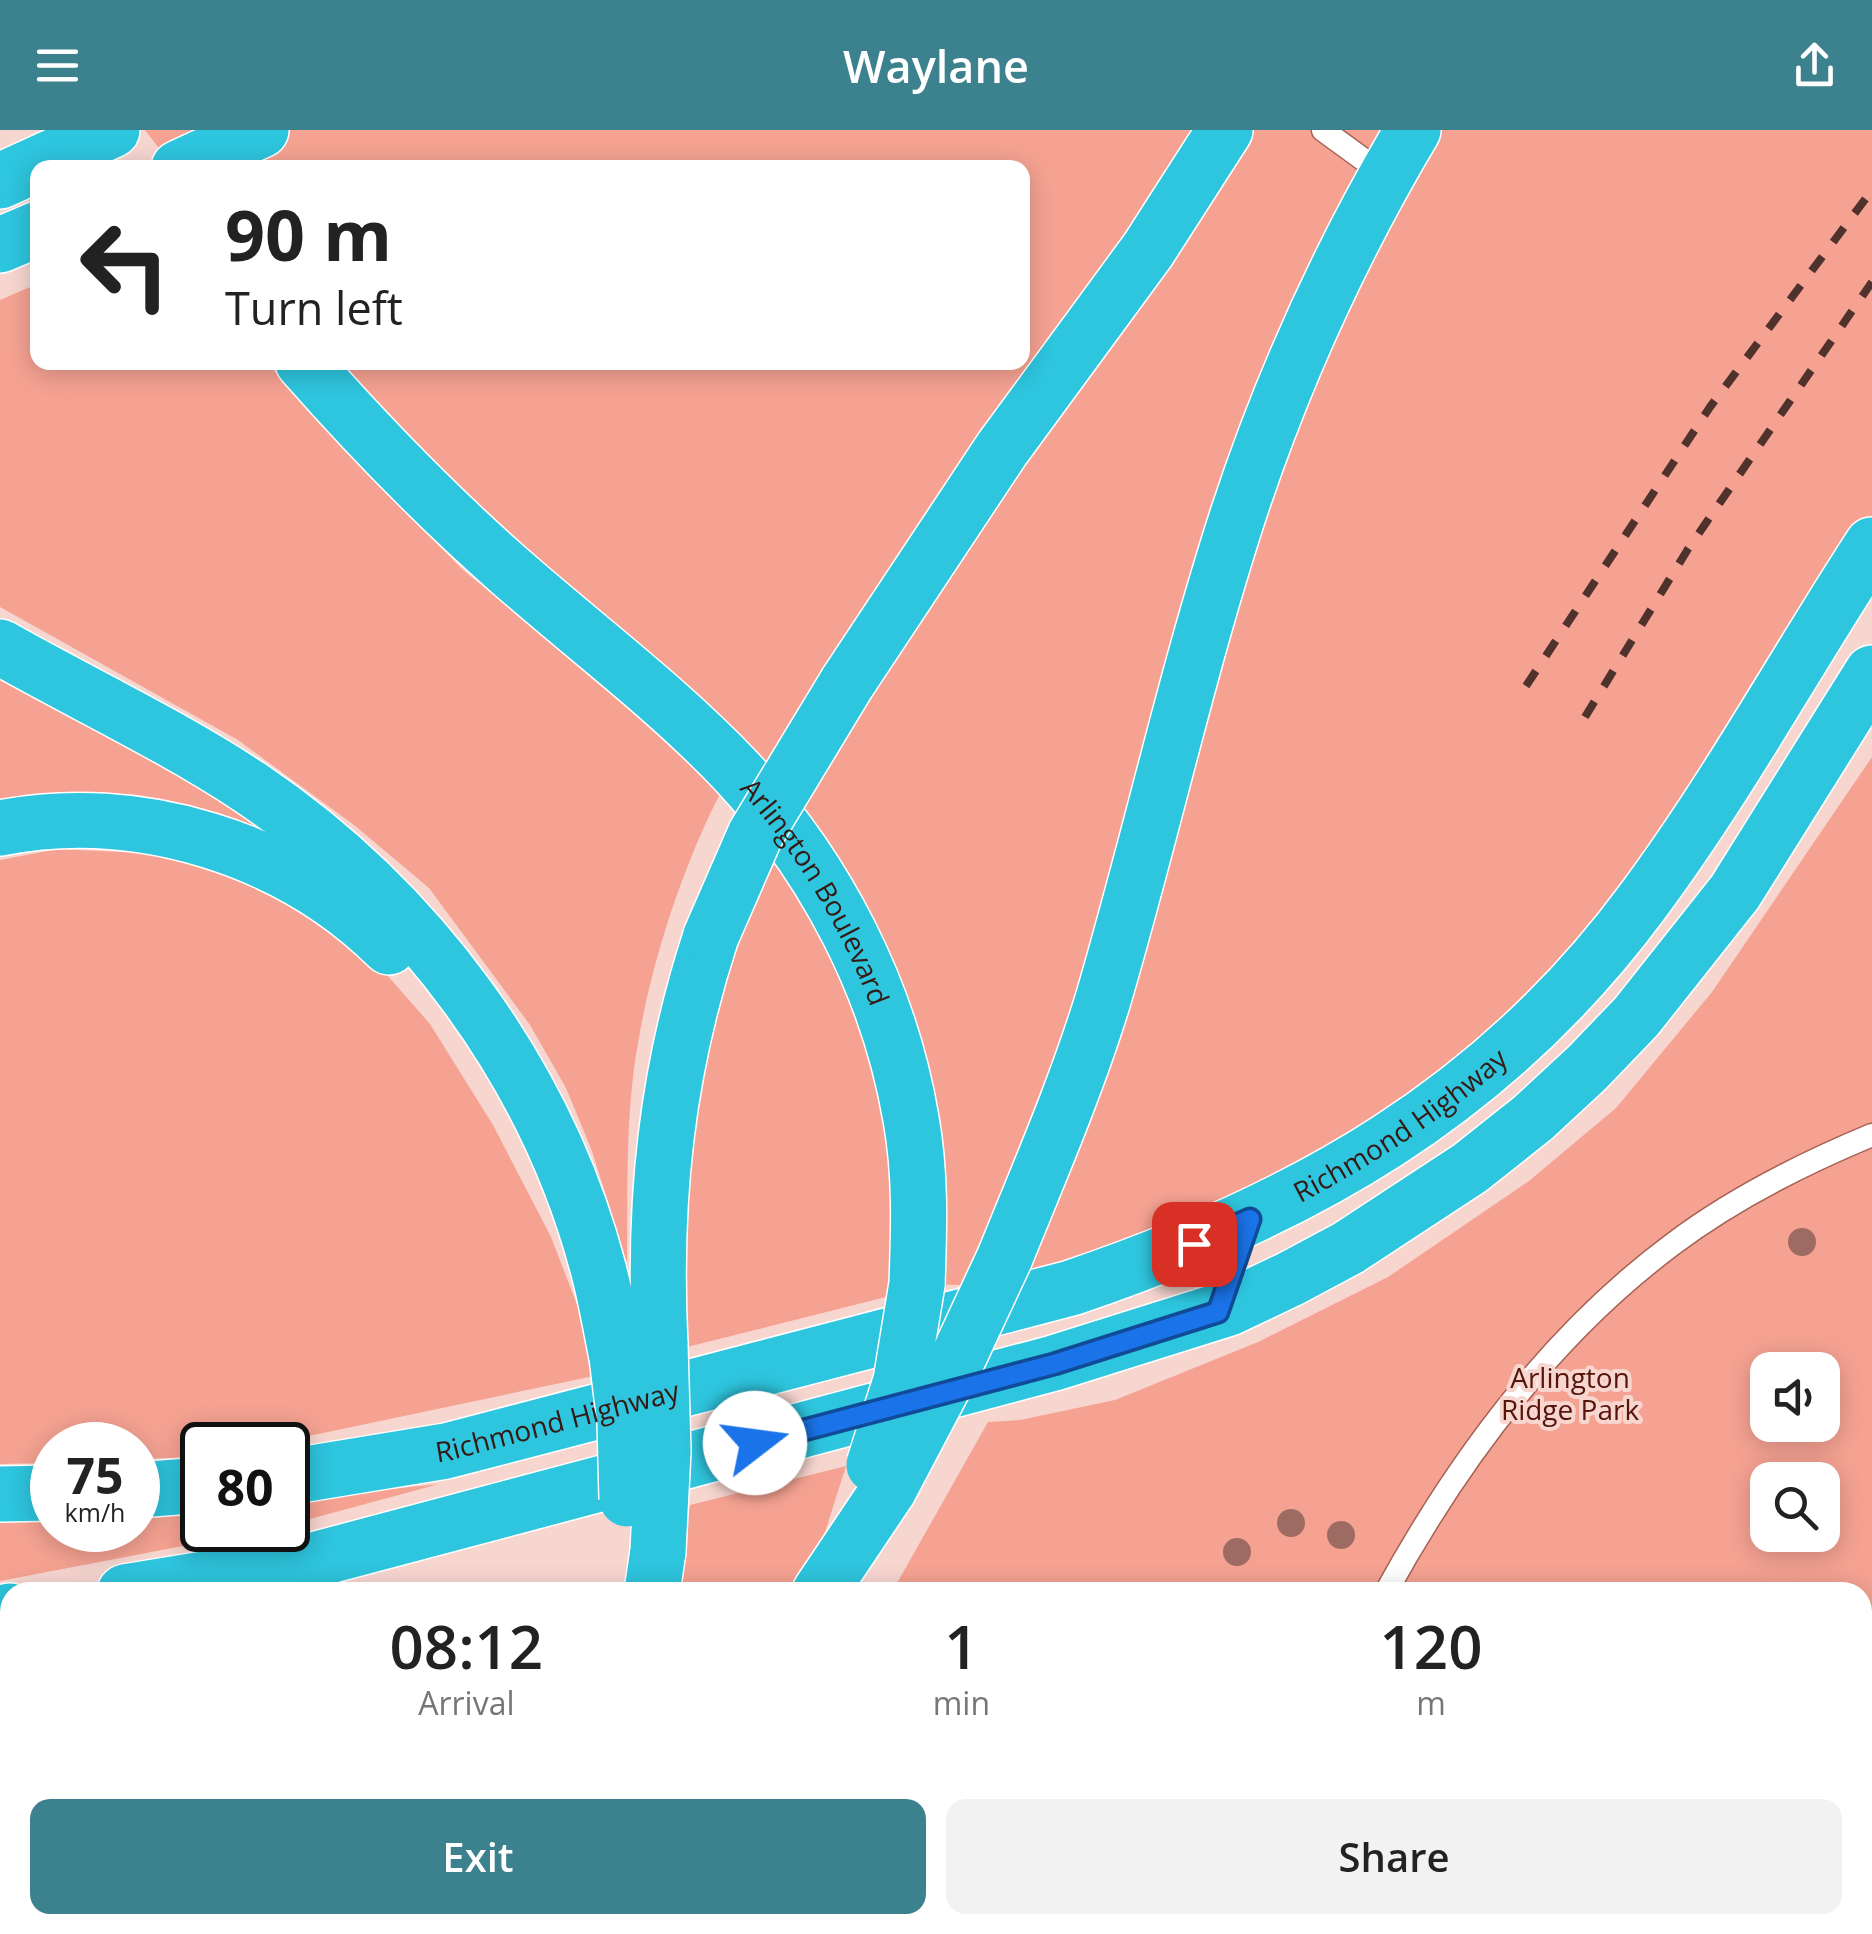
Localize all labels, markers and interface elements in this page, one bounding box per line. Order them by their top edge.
text: Waylane [843,35,1029,96]
icon: menu [30,38,85,93]
icon: share [1787,38,1842,93]
text: 90 m [225,186,392,282]
icon: left [60,200,190,330]
text: Turn left [225,277,403,338]
street label: Arlington Boulevard [733,769,899,1010]
street label: Richmond Highway [1286,1038,1515,1210]
pin [1152,1202,1237,1287]
icon: arrive [1167,1217,1222,1272]
map controls [1750,1352,1840,1552]
button: sound [1750,1352,1840,1442]
park label: Arlington Ridge Park [1501,1358,1639,1428]
street label: Richmond Highway [432,1371,684,1470]
position arrow [703,1391,807,1495]
speed limit sign: 80 [180,1422,310,1552]
text: 75 [66,1441,124,1509]
button: search [1750,1462,1840,1552]
text: km/h [65,1495,125,1529]
text: 08:12 [390,1605,543,1687]
text: 1 [944,1605,979,1687]
text: 120 [1380,1605,1482,1687]
text: Arrival [418,1681,515,1724]
text: min [933,1681,990,1724]
text: m [1416,1681,1446,1724]
button: Exit [30,1799,926,1914]
button: Share [946,1799,1842,1914]

